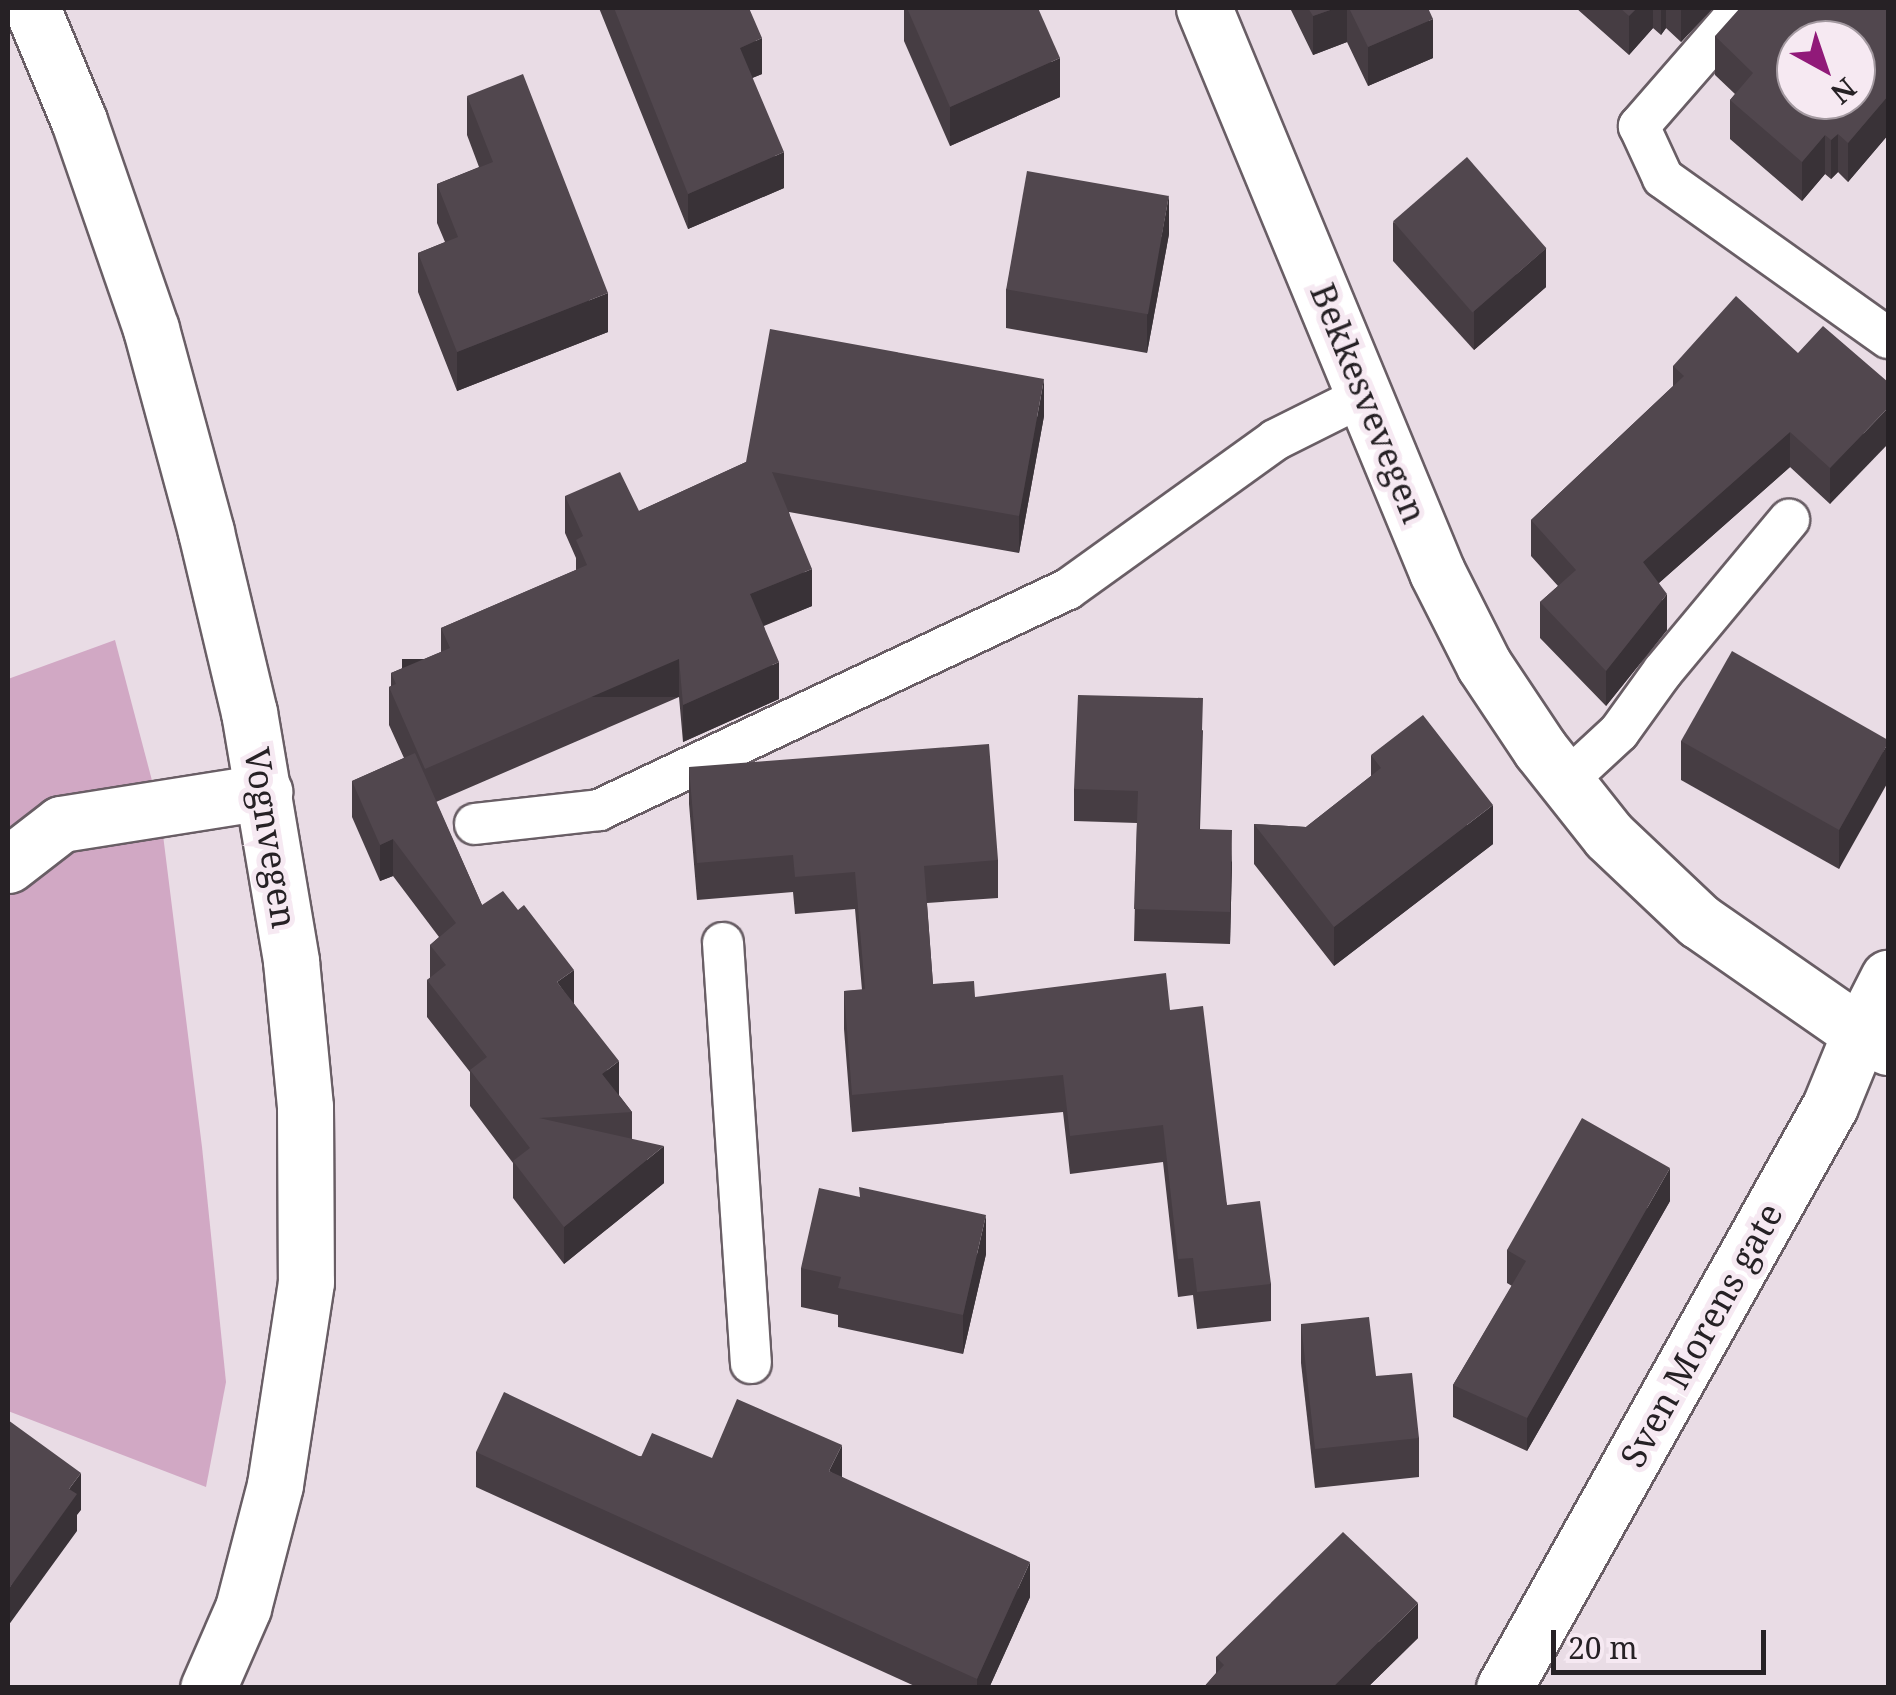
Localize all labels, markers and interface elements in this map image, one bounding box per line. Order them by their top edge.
north arrow [1776,20,1876,120]
text: N [1823,70,1865,113]
street label: Bekkesvevegen [1302,277,1436,529]
street label: Vognvegen [236,745,306,931]
street label: Sven Morens gate [1611,1196,1791,1474]
scale bar [1556,1610,1771,1672]
text: 20 m [1568,1627,1638,1668]

